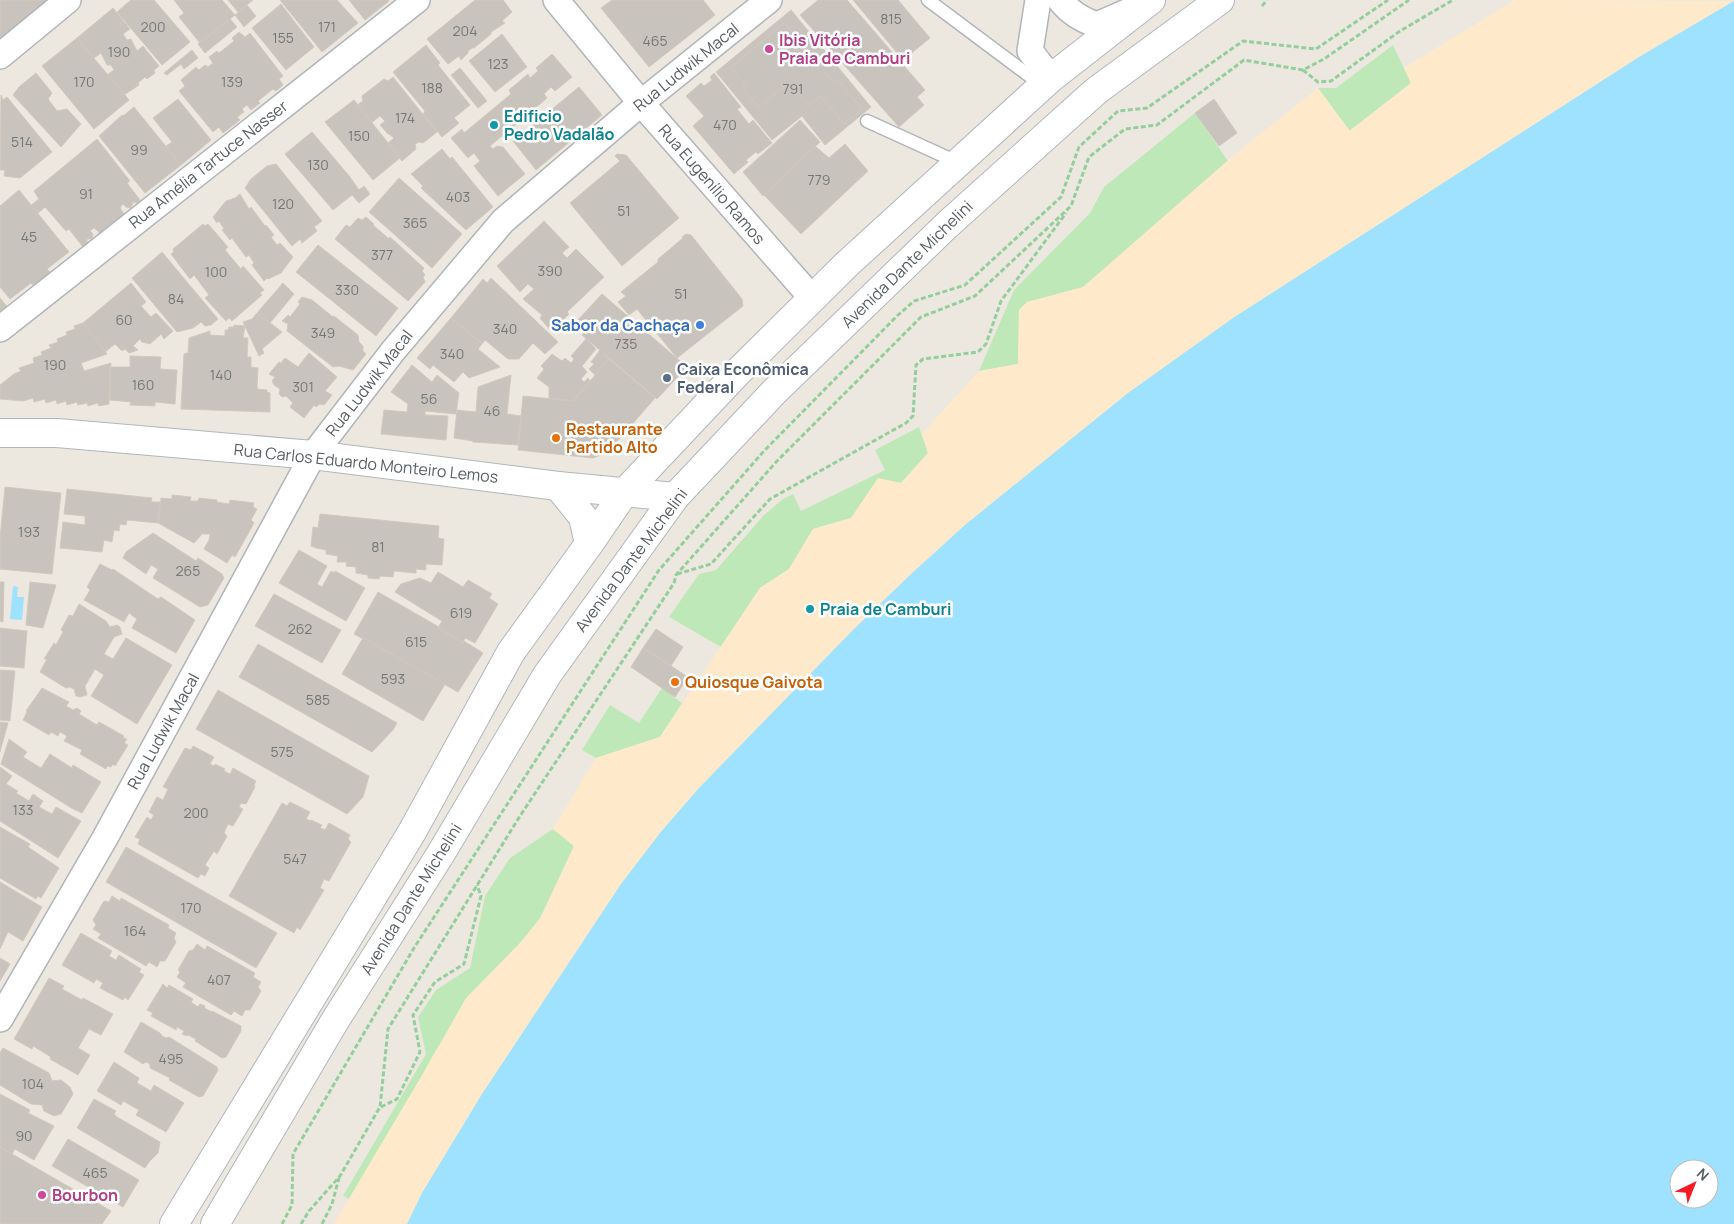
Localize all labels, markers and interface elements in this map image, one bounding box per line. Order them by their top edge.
house number: 815 [880,9,902,28]
house number: 200 [140,17,166,36]
house number: 171 [318,17,336,36]
street label: Rua Ludwik Macal [629,18,743,116]
house number: 204 [453,21,477,40]
house number: 155 [272,28,294,47]
place label: Ibis Vitória Praia de Camburi [779,29,910,69]
house number: 465 [642,31,668,50]
house number: 190 [108,42,130,61]
marker: Ibis Vitória Praia de Camburi [763,43,775,55]
house number: 123 [487,54,509,73]
house number: 170 [73,72,95,91]
house number: 139 [221,72,243,91]
house number: 188 [421,78,443,97]
house number: 791 [782,79,804,98]
street label: Rua Amélia Tartuce Nasser [124,95,292,233]
place label: Edificio Pedro Vadalão [504,105,614,145]
house number: 174 [395,108,415,127]
house number: 470 [713,115,737,134]
marker: Edificio Pedro Vadalão [488,119,500,131]
street label: Rua Eugenílio Ramos [654,119,770,249]
house number: 150 [348,126,370,145]
house number: 514 [11,132,33,151]
house number: 99 [130,140,148,159]
house number: 130 [307,155,329,174]
house number: 779 [807,170,831,189]
house number: 91 [79,184,93,203]
house number: 403 [446,187,470,206]
house number: 120 [272,194,294,213]
street label: Avenida Dante Michelini [837,195,977,333]
house number: 51 [617,201,631,220]
house number: 365 [403,213,427,232]
house number: 45 [21,227,37,246]
house number: 377 [371,245,393,264]
house number: 390 [538,261,562,280]
house number: 100 [205,262,227,281]
house number: 330 [335,280,359,299]
house number: 51 [674,284,688,303]
house number: 84 [168,289,184,308]
house number: 60 [115,310,133,329]
place label: Sabor da Cachaça [551,314,690,336]
house number: 340 [493,319,517,338]
marker: Sabor da Cachaça [694,319,706,331]
house number: 349 [311,323,335,342]
street label: Rua Ludwik Macal [320,325,418,441]
house number: 735 [615,334,637,353]
house number: 340 [440,344,464,363]
house number: 190 [44,355,66,374]
place label: Caixa Econômica Federal [677,358,809,398]
house number: 140 [210,365,232,384]
marker: Caixa Econômica Federal [661,372,673,384]
house number: 160 [132,375,154,394]
house number: 301 [292,377,314,396]
house number: 56 [421,389,437,408]
house number: 46 [484,401,500,420]
place label: Restaurante Partido Alto [566,418,663,458]
marker: Restaurante Partido Alto [550,432,562,444]
street label: Rua Carlos Eduardo Monteiro Lemos [233,438,499,488]
street label: Avenida Dante Michelini [570,484,692,636]
house number: 193 [18,522,40,541]
house number: 81 [371,537,385,556]
house number: 265 [176,561,200,580]
place label: Praia de Camburi [820,598,951,620]
house number: 619 [450,603,472,622]
marker: Praia de Camburi [804,603,816,615]
house number: 262 [288,619,312,638]
house number: 615 [405,632,427,651]
street label: Rua Ludwik Macal [122,669,204,793]
house number: 593 [381,669,405,688]
place label: Quiosque Gaivota [685,671,823,693]
marker: Quiosque Gaivota [669,676,681,688]
house number: 585 [306,690,330,709]
house number: 575 [270,742,294,761]
house number: 133 [13,800,33,819]
house number: 200 [183,803,209,822]
street label: Avenida Dante Michelini [355,819,467,979]
house number: 547 [283,849,307,868]
house number: 170 [180,898,202,917]
house number: 164 [124,921,146,940]
house number: 407 [207,970,231,989]
house number: 495 [159,1049,183,1068]
house number: 104 [22,1074,44,1093]
house number: 90 [15,1126,33,1145]
north arrow [1669,1159,1719,1209]
house number: 465 [82,1163,108,1182]
text: N [1693,1164,1713,1185]
place label: Bourbon [52,1184,118,1206]
marker: Bourbon [36,1189,48,1201]

